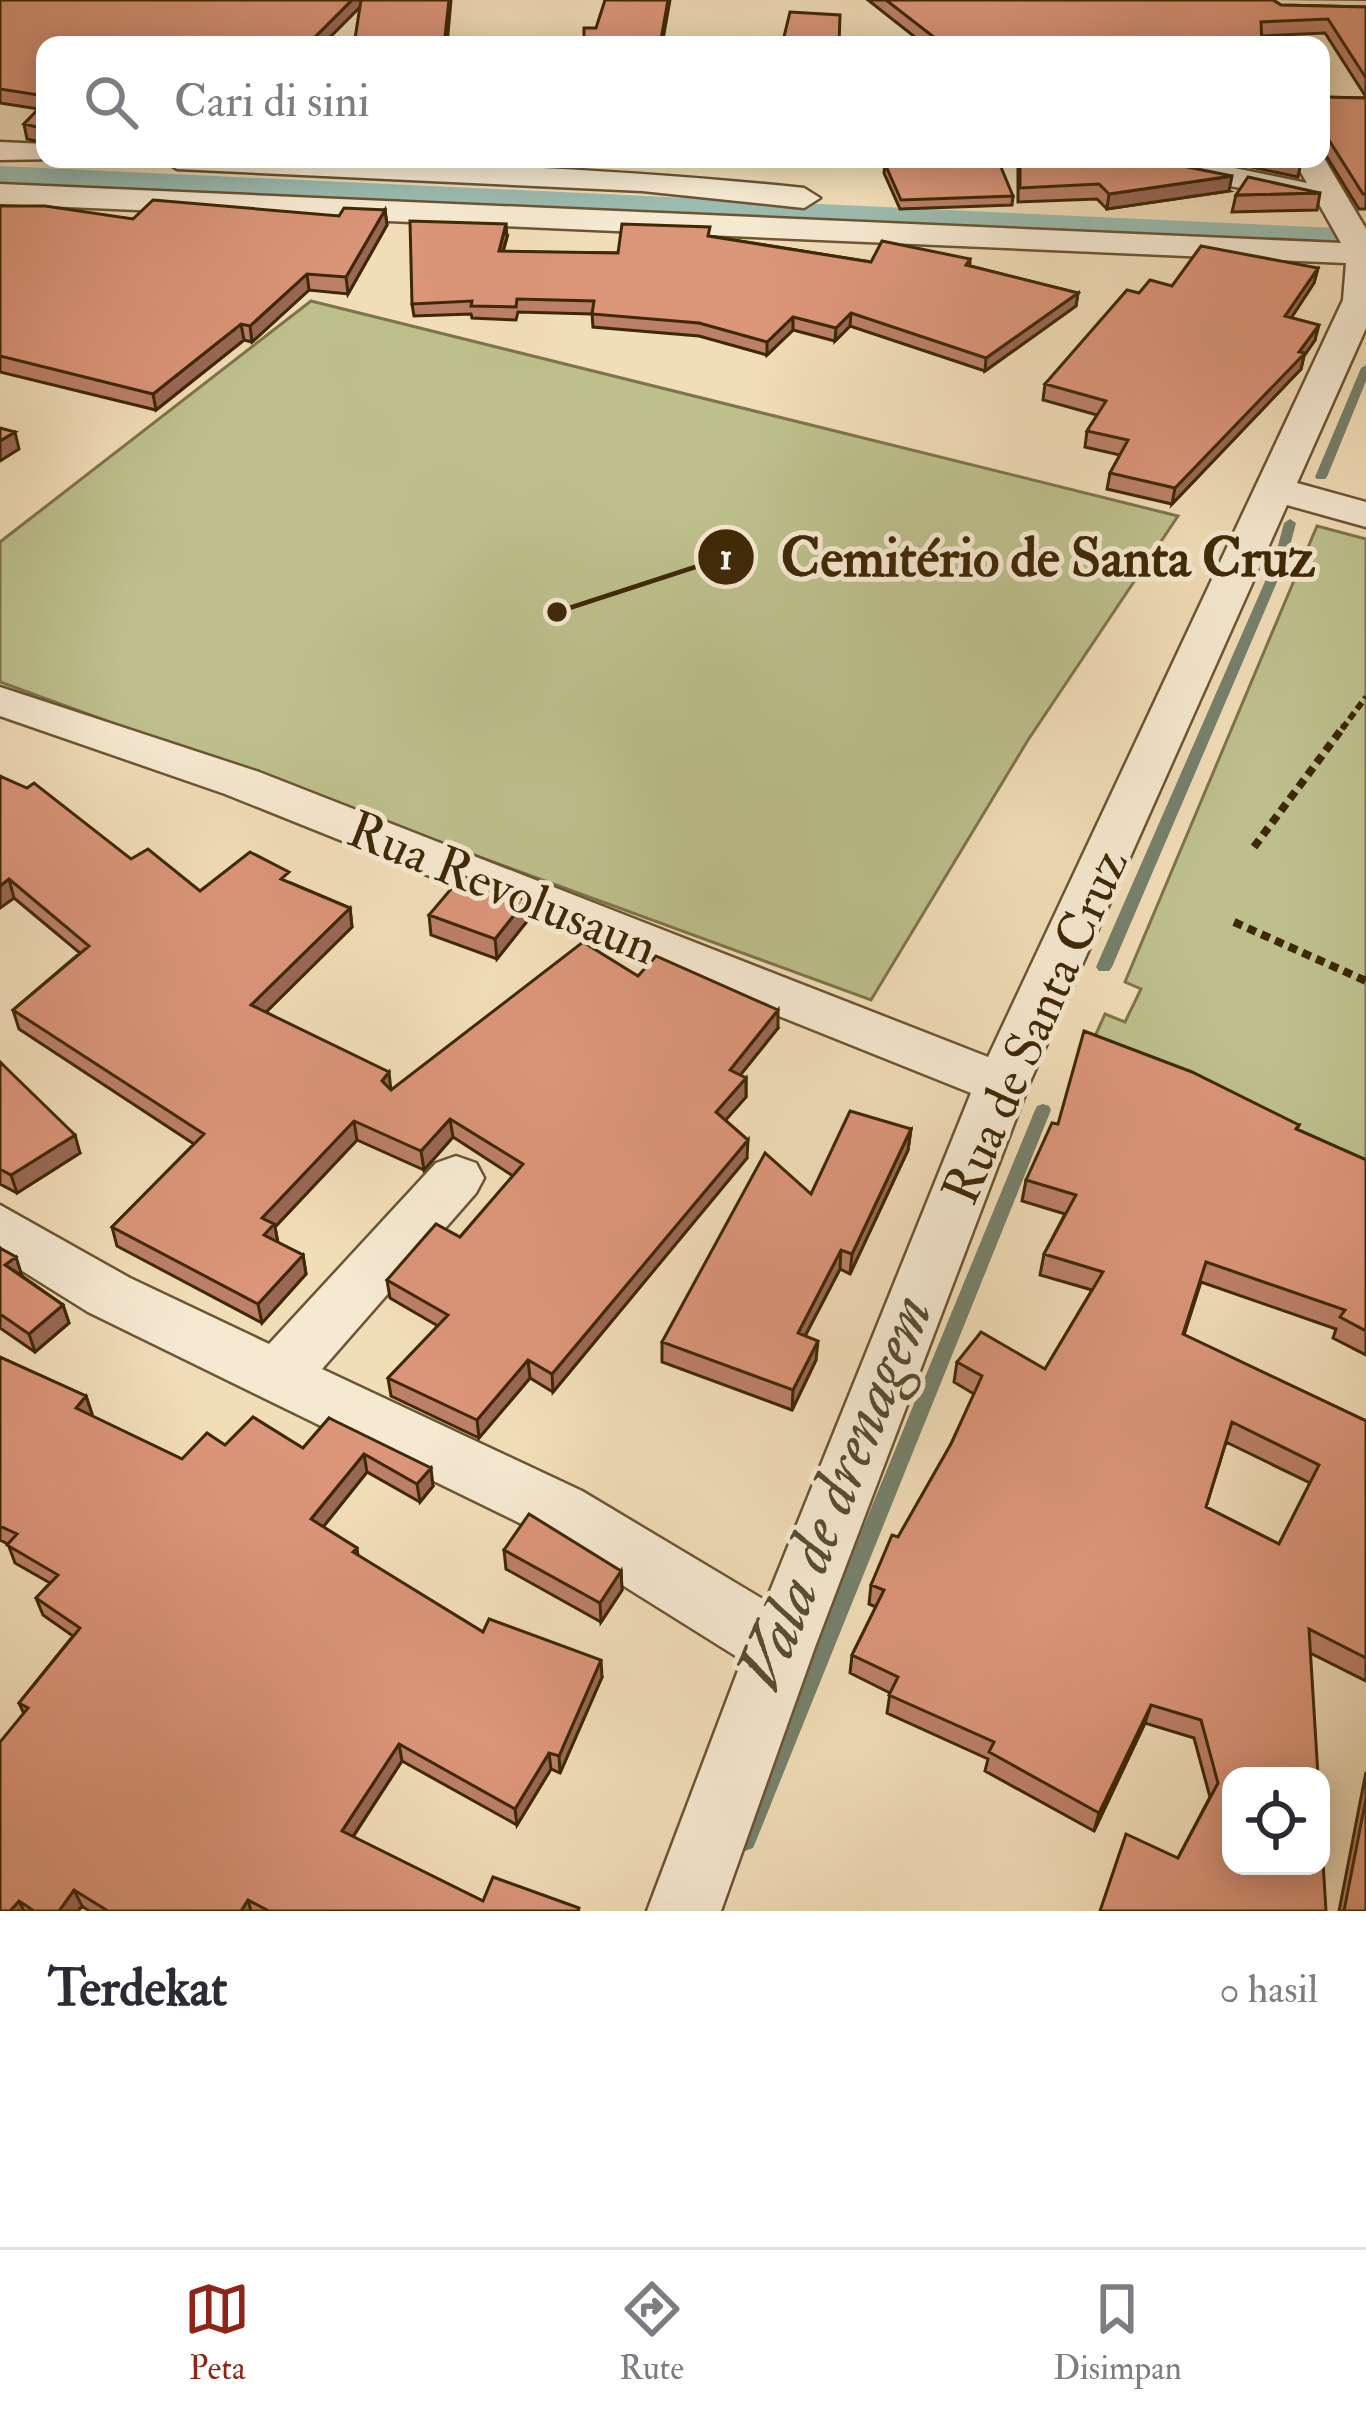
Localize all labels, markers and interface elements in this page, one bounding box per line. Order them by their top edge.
search box [36,36,1330,168]
icon: search [78,69,144,135]
text: Cari di sini [174,74,370,130]
callout: Cemitério de Santa Cruz [696,512,1339,602]
text: Cemitério de Santa Cruz [781,525,1315,593]
text: 1 [720,535,732,580]
street label: Rua Revolusaun [338,798,666,980]
street label: Rua de Santa Cruz [929,839,1143,1214]
water label: Vala de drenagem [718,1283,952,1703]
map controls [1222,1767,1330,1875]
button: locate [1222,1767,1330,1875]
text: Terdekat [48,1957,227,2021]
text: 0 hasil [1220,1965,1318,2014]
tab: Peta [184,2276,250,2389]
tab: Rute [619,2276,685,2389]
tab: Disimpan [1053,2276,1182,2389]

